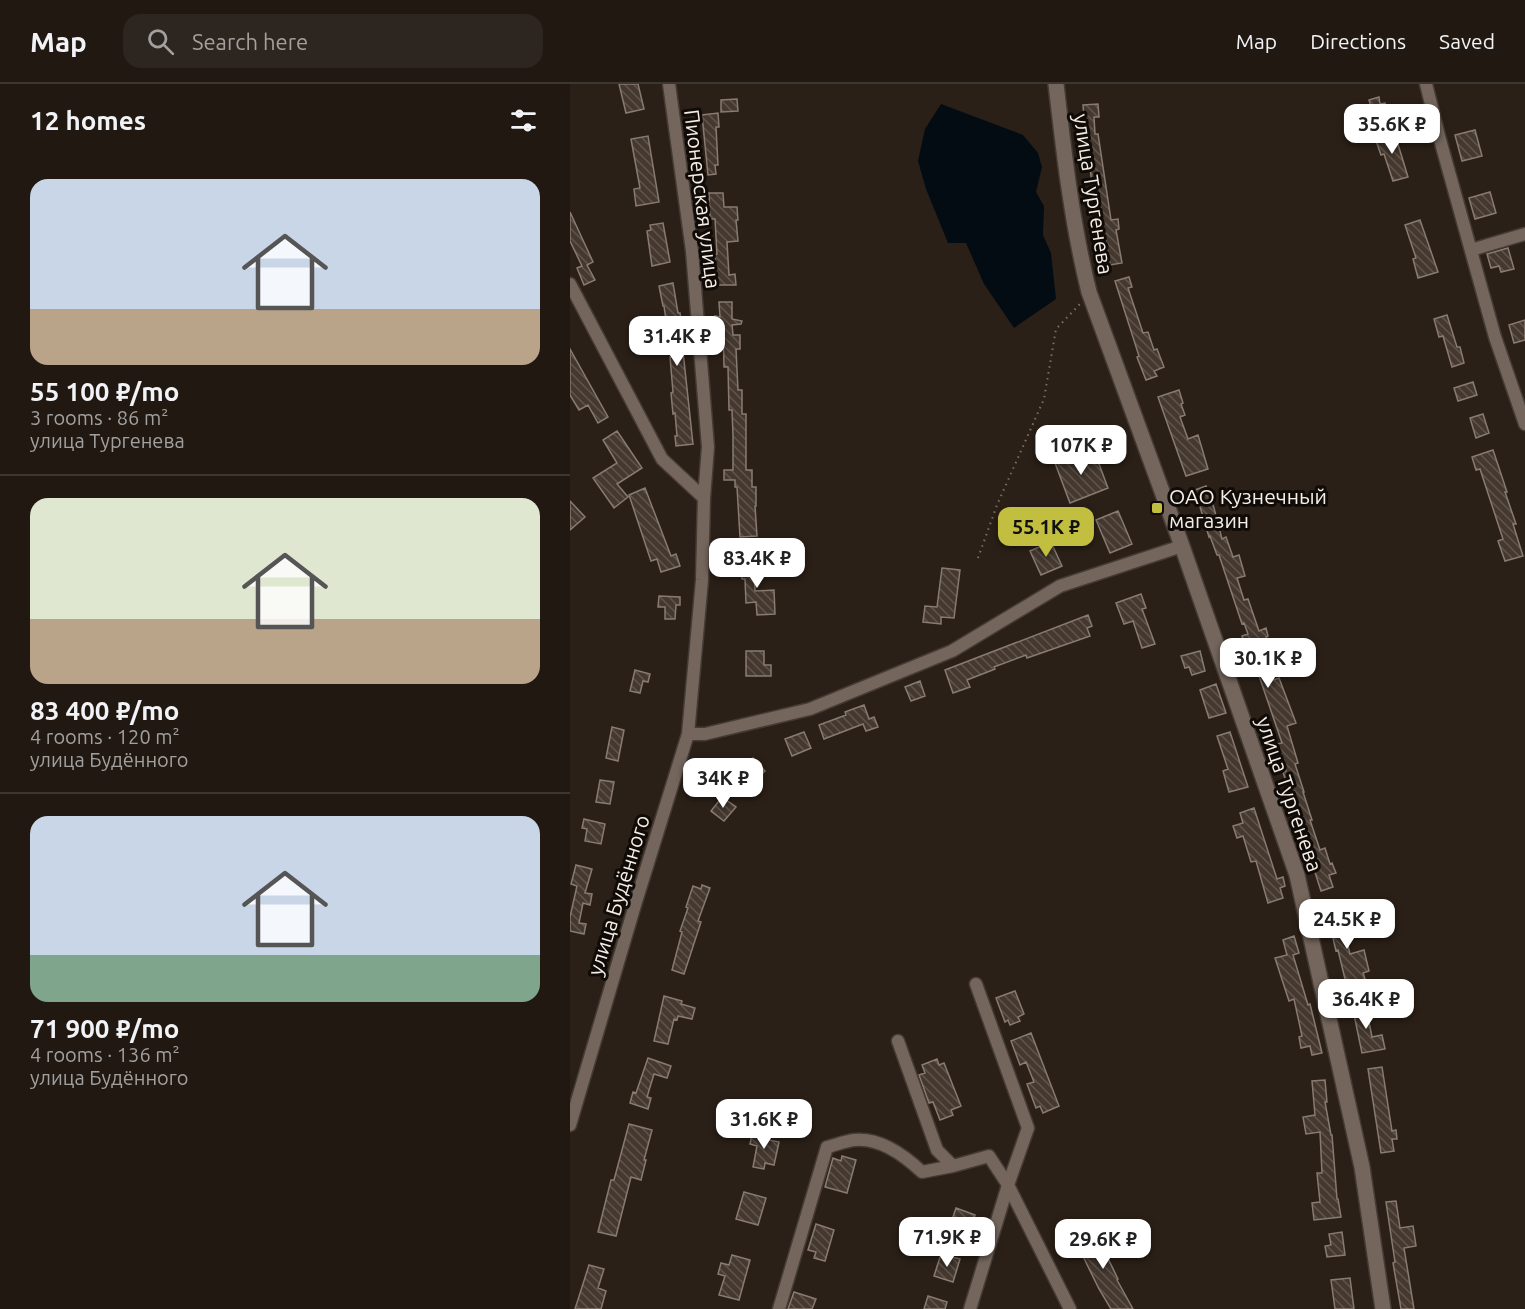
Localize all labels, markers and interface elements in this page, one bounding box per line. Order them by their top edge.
search box [123,14,543,68]
icon: search [144,25,177,58]
text: Map [30,26,87,57]
text: Search here [192,29,308,54]
text: Map [1236,29,1277,53]
text: Directions [1310,29,1406,53]
text: Saved [1439,29,1495,53]
icon: filters [507,104,540,137]
pin: 35.6K ₽ [1337,104,1447,155]
text: 12 homes [30,106,146,135]
street label: Пионерская улица [680,108,726,290]
street label: улица Тургенева [1069,112,1119,276]
text: 35.6K ₽ [1358,112,1426,135]
icon: home [231,218,339,326]
pin: 31.4K ₽ [622,316,732,367]
text: 31.4K ₽ [643,324,711,347]
text: 55 100 ₽/mo [30,377,179,406]
text: 3 rooms · 86 m² [30,406,168,429]
pin: 107K ₽ [1032,425,1130,476]
text: улица Тургенева [30,429,185,452]
text: 107K ₽ [1049,433,1113,456]
place label: ОАО Кузнечный магазин [1169,484,1327,532]
marker: ОАО Кузнечный магазин [1150,501,1164,515]
pin: 55.1K ₽ [991,507,1101,558]
text: 55.1K ₽ [1012,515,1080,538]
icon: home [231,537,339,645]
pin: 83.4K ₽ [702,538,812,589]
text: 83.4K ₽ [723,546,791,569]
pin: 30.1K ₽ [1213,638,1323,689]
text: 30.1K ₽ [1234,646,1302,669]
text: 83 400 ₽/mo [30,696,179,725]
street label: улица Тургенева [1252,713,1328,875]
text: 4 rooms · 120 m² [30,725,180,748]
text: улица Будённого [30,748,189,771]
pin: 34K ₽ [681,758,765,809]
text: 34K ₽ [697,766,749,789]
street label: улица Будённого [582,812,654,978]
icon: home [231,855,339,963]
pin: 24.5K ₽ [1292,899,1402,950]
text: 24.5K ₽ [1313,907,1381,930]
pin: 36.4K ₽ [1311,979,1421,1030]
text: 36.4K ₽ [1332,987,1400,1010]
text: 71 900 ₽/mo [30,1014,179,1043]
text: 4 rooms · 136 m² [30,1043,180,1066]
text: улица Будённого [30,1066,189,1089]
pin: 31.6K ₽ [709,1099,819,1150]
text: 31.6K ₽ [730,1107,798,1130]
pin: 71.9K ₽ [892,1217,1002,1268]
pin: 29.6K ₽ [1048,1219,1158,1270]
text: 71.9K ₽ [913,1225,981,1248]
text: 29.6K ₽ [1069,1227,1137,1250]

